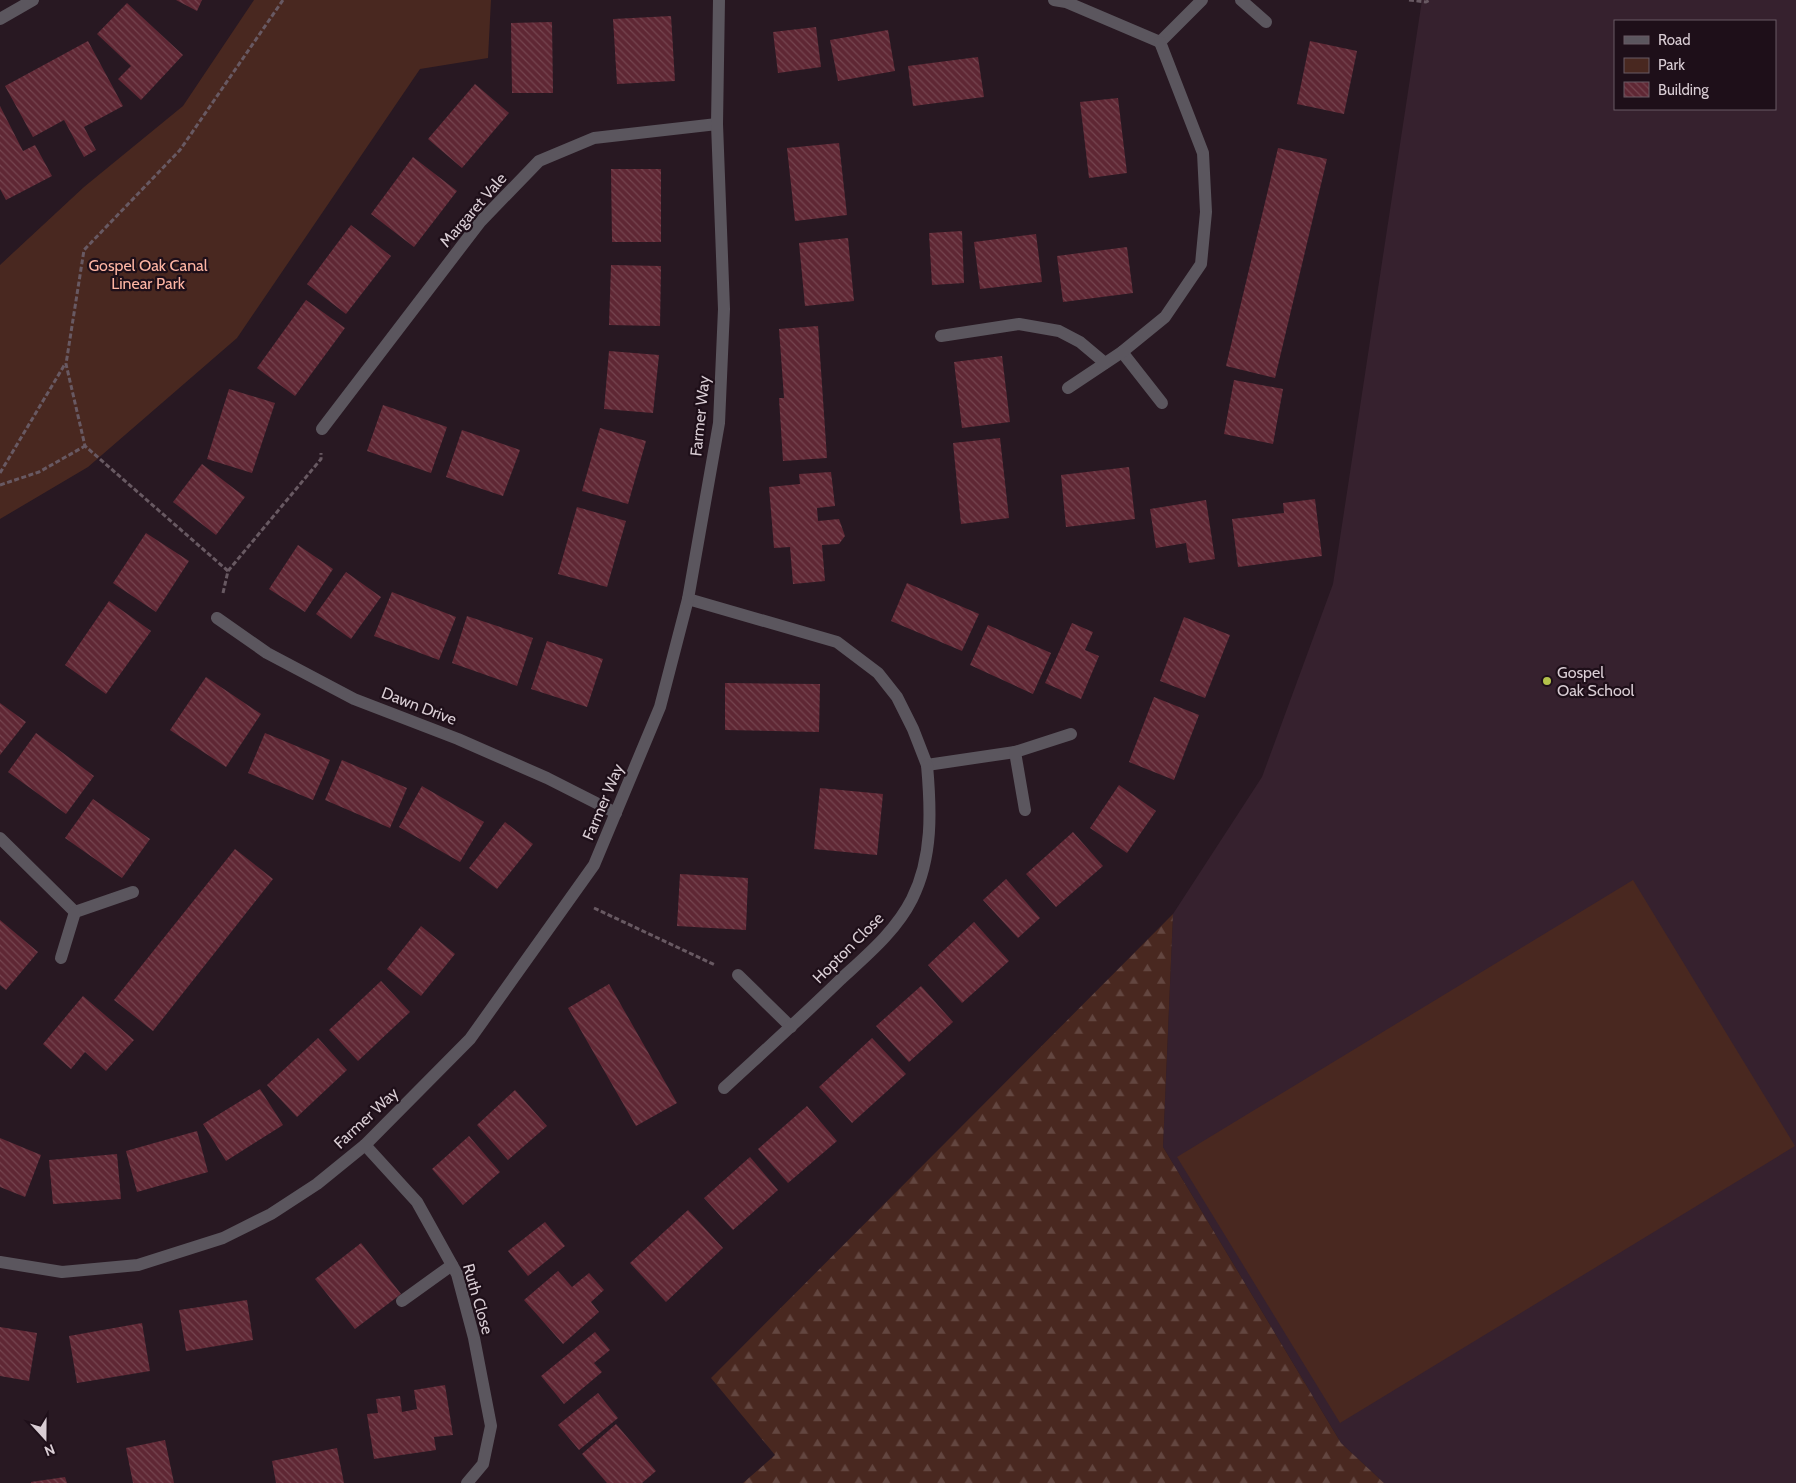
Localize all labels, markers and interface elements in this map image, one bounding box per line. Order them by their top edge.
legend [1614,20,1776,110]
text: Road [1658,31,1691,49]
text: Park [1658,56,1685,74]
text: Building [1658,81,1709,99]
street label: Margaret Vale [436,169,510,251]
park label: Gospel Oak Canal Linear Park [88,256,208,293]
street label: Farmer Way [686,375,714,457]
place label: Gospel Oak School [1557,663,1635,700]
marker: Gospel Oak School [1541,675,1553,687]
street label: Dawn Drive [379,683,459,729]
street label: Farmer Way [578,761,628,843]
street label: Hopton Close [809,909,887,987]
street label: Farmer Way [330,1083,402,1153]
street label: Ruth Close [459,1261,497,1337]
north arrow [20,1413,70,1463]
text: N [42,1440,58,1460]

